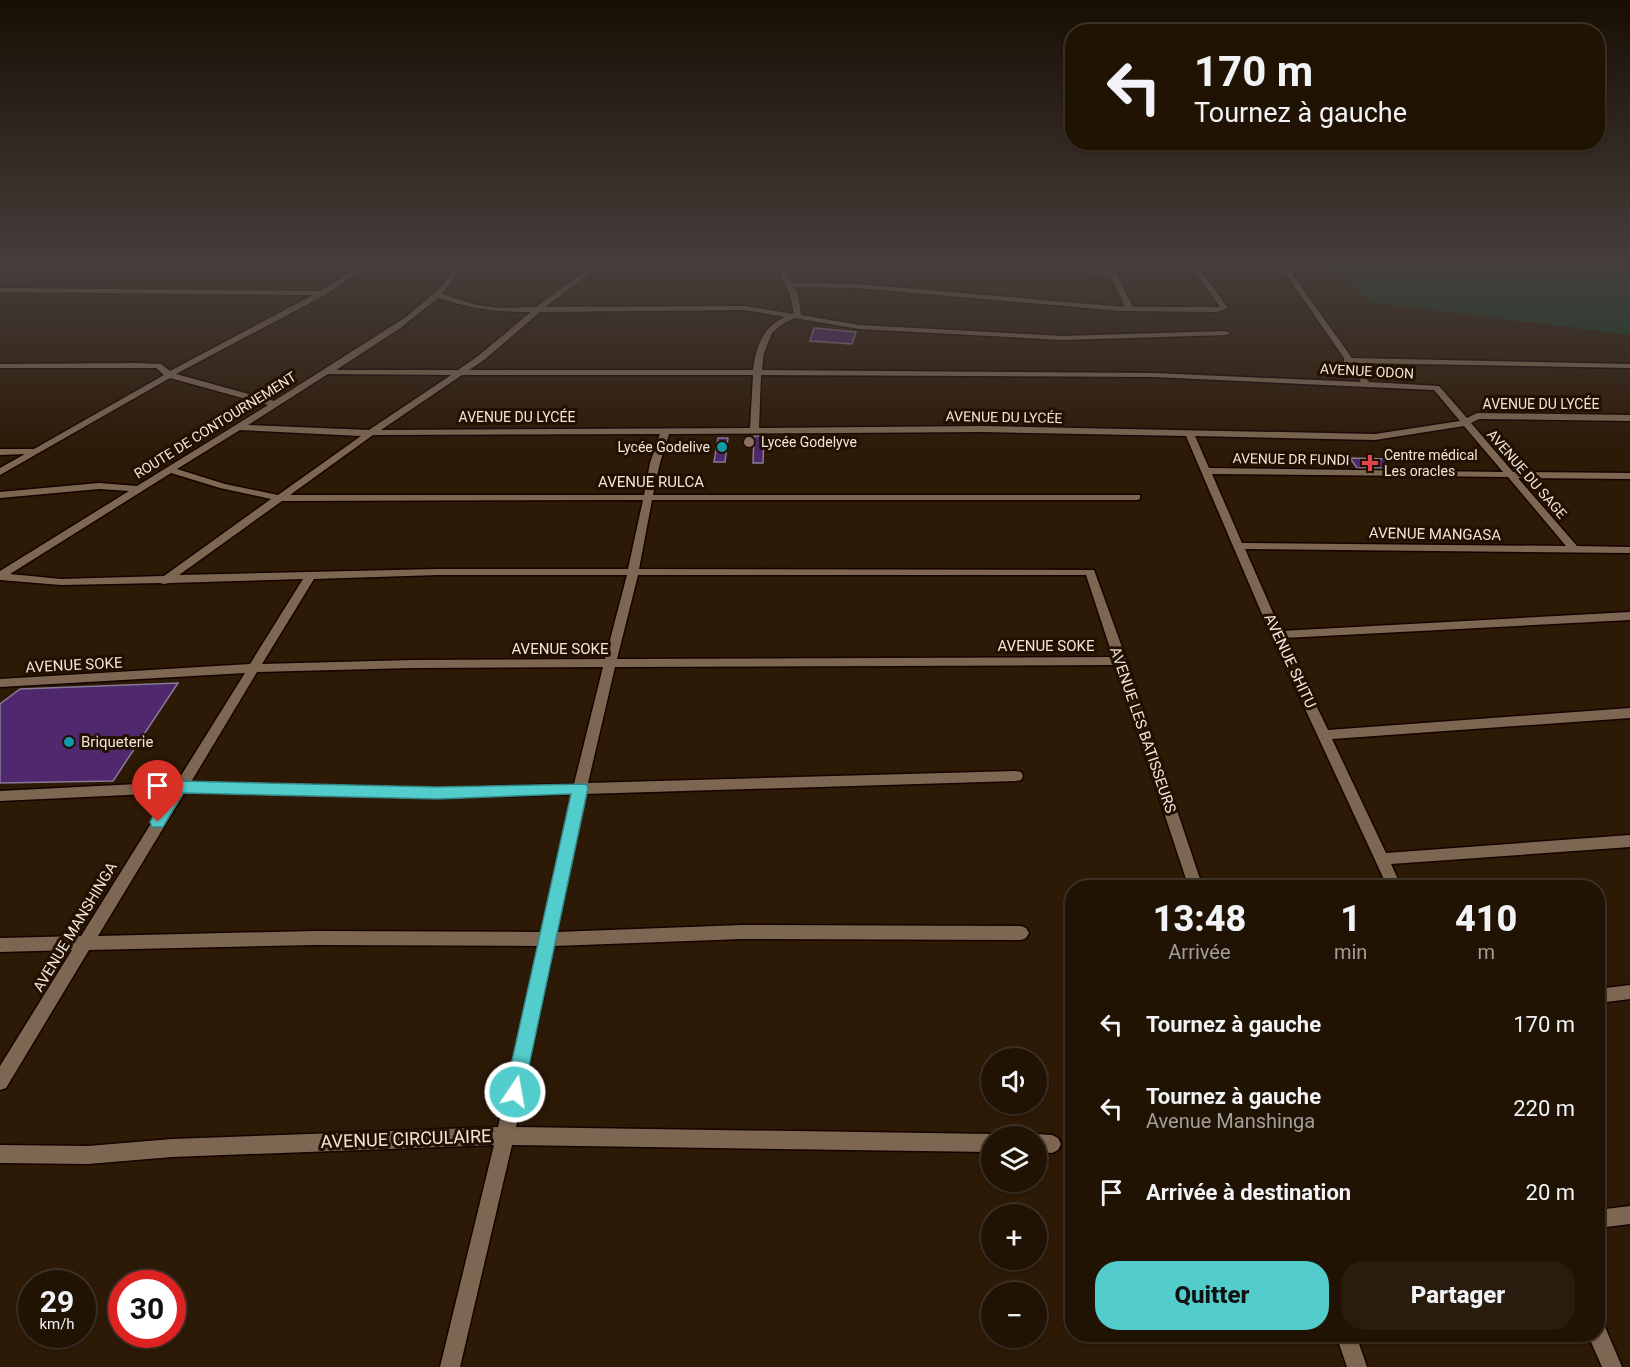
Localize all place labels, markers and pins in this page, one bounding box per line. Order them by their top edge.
place label: Lycée Godelyve [761,434,857,450]
marker: Lycée Godelyve [742,435,756,449]
place label: Lycée Godelive [617,439,710,455]
marker: Lycée Godelive [715,440,729,454]
place label: Centre médical Les oracles [1384,447,1478,479]
marker: Centre médical Les oracles [1361,454,1379,472]
place label: Briqueterie [81,733,153,751]
marker: Briqueterie [62,735,76,749]
pin [132,760,183,822]

